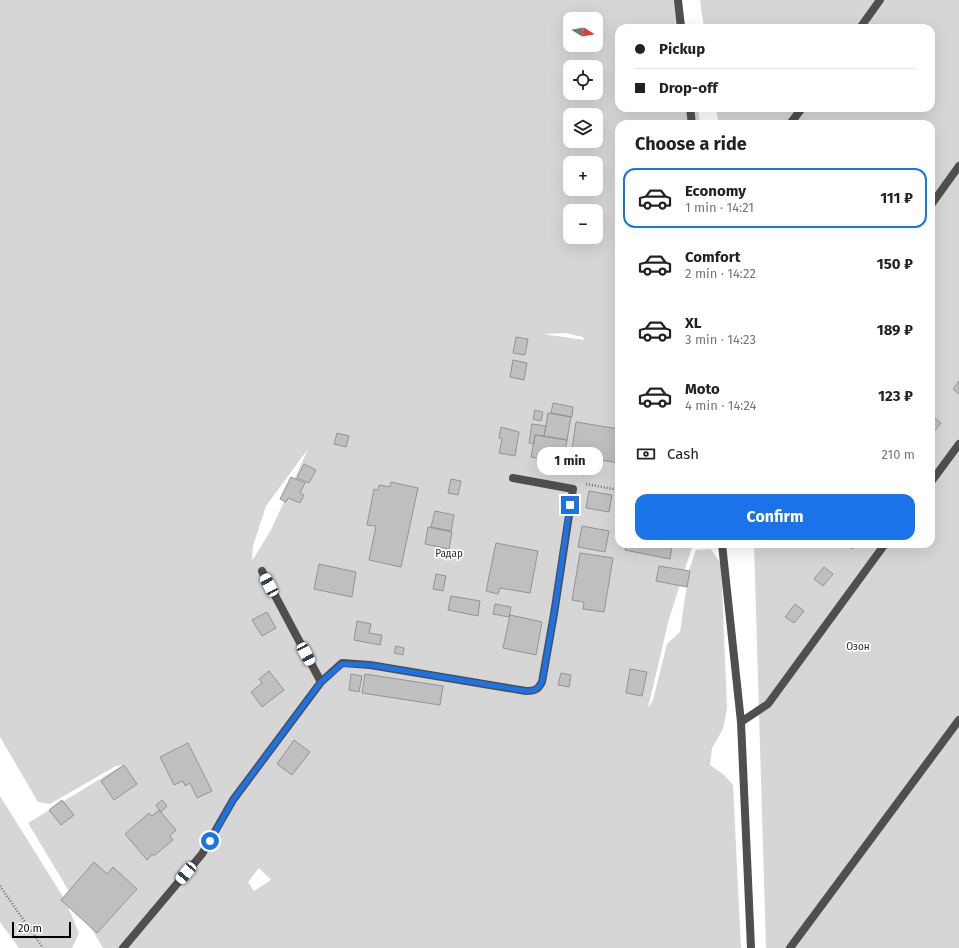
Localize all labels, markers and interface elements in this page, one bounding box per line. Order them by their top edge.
north arrow [563,12,603,52]
map controls [563,12,603,244]
text: Pickup [659,40,705,58]
button: locate [563,60,603,100]
text: Drop-off [659,79,718,97]
button: layers [563,108,603,148]
text: Choose a ride [635,133,747,155]
button: + [563,156,603,196]
icon: car [637,180,673,216]
text: Economy [685,182,746,200]
text: 111 ₽ [880,189,913,207]
text: 1 min · 14:21 [685,200,754,215]
button: − [563,204,603,244]
icon: car [637,246,673,282]
text: Comfort [685,248,741,266]
text: 150 ₽ [877,255,913,273]
text: 2 min · 14:22 [685,266,756,281]
icon: car [637,312,673,348]
text: XL [685,314,701,332]
text: 189 ₽ [877,321,913,339]
text: 3 min · 14:23 [685,332,756,347]
icon: car [637,378,673,414]
text: Moto [685,380,720,398]
text: 123 ₽ [878,387,913,405]
text: 4 min · 14:24 [685,398,756,413]
icon: cash [635,443,657,465]
text: Cash [667,445,699,463]
callout: 1 min [537,447,603,475]
text: 210 m [881,447,915,462]
text: 1 min [554,453,586,468]
button: Confirm [635,494,915,540]
route end [561,496,579,514]
park label: Радар [435,548,463,560]
car [258,572,280,598]
car [295,641,317,667]
park label: Озон [846,641,870,653]
route start [201,832,219,850]
car [174,860,198,886]
scale bar [12,920,71,939]
text: 20 m [18,922,42,935]

